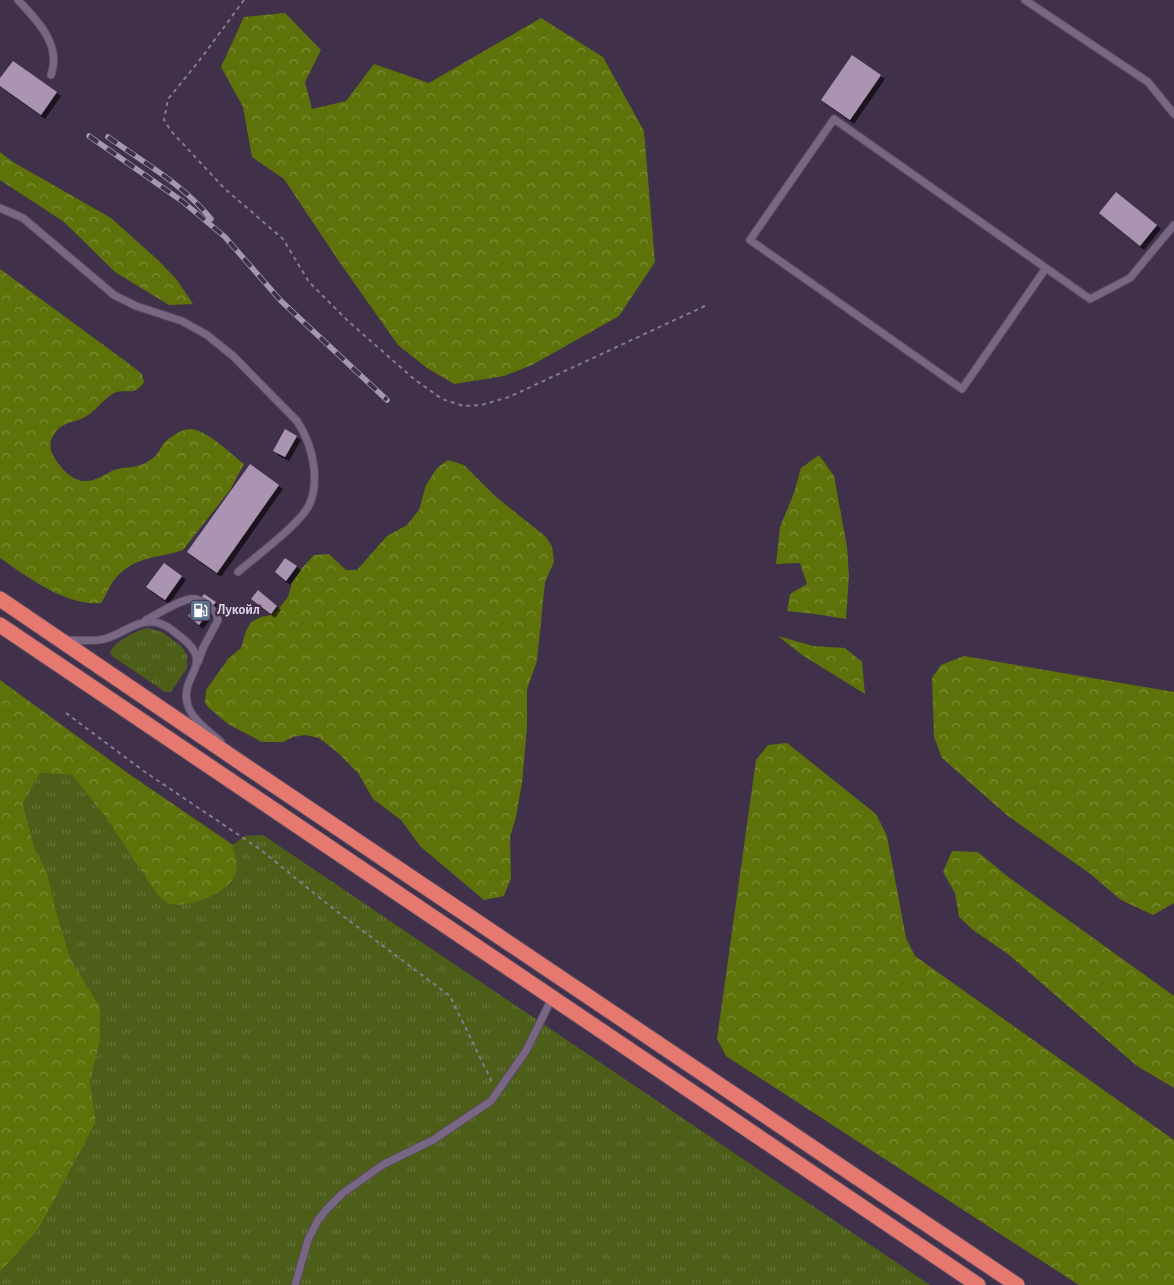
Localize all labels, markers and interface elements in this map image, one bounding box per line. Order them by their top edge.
fuel station icon: Лукойл [189,598,213,622]
place label: Лукойл [217,603,260,617]

